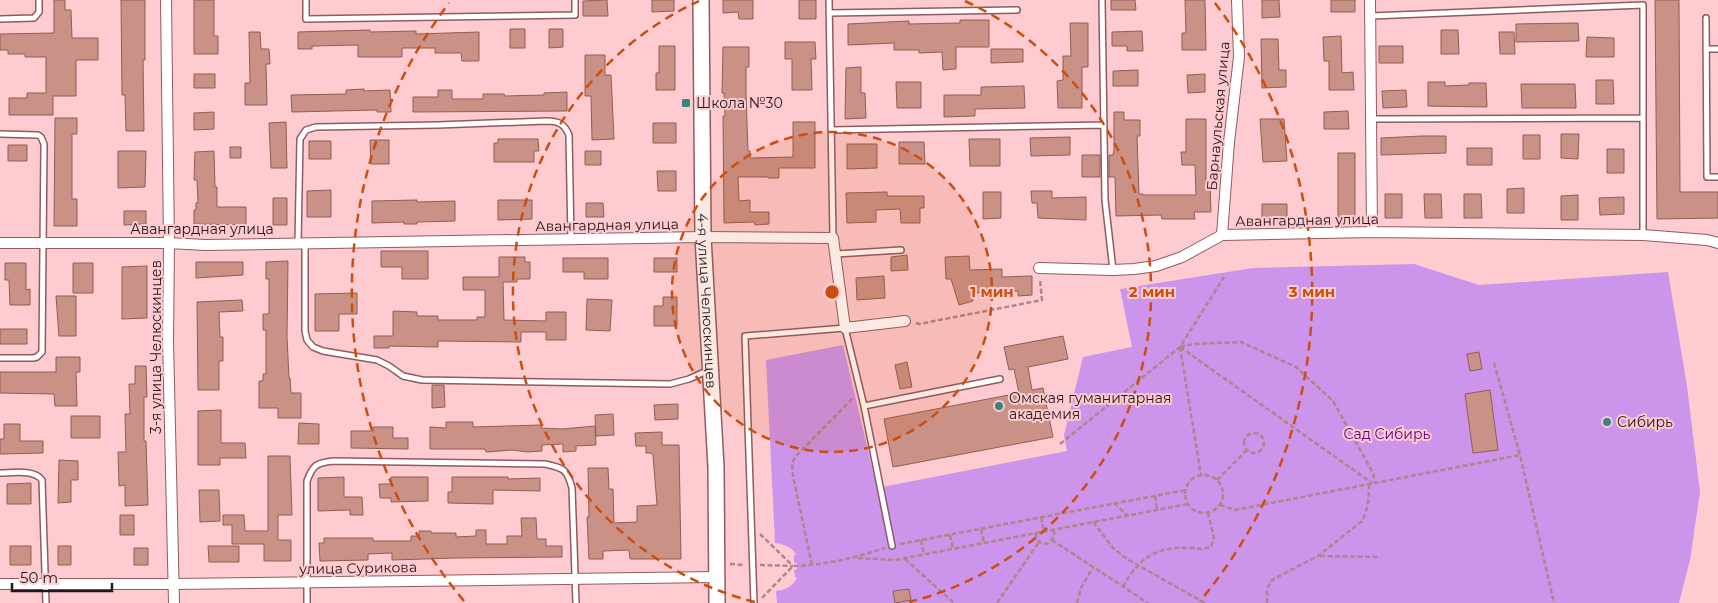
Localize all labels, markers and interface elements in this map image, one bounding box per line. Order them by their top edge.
street label: Барнаульская улица [1203,41,1233,191]
place label: Школа №30 [696,94,783,112]
marker: Школа №30 [680,97,692,109]
street label: Авангардная улица [1235,210,1379,230]
street label: 4-я улица Челюскинцев [694,213,721,389]
street label: Авангардная улица [535,215,679,235]
street label: Авангардная улица [130,220,274,238]
street label: 3-я улица Челюскинцев [147,260,165,434]
text: 1 мин [970,282,1014,301]
text: 2 мин [1129,282,1175,301]
text: 3 мин [1288,282,1335,301]
centre of rings [823,283,841,301]
place label: Омская гуманитарная академия [1009,389,1171,423]
marker: Омская гуманитарная академия [993,400,1005,412]
place label: Сибирь [1617,413,1673,431]
marker: Сибирь [1601,416,1613,428]
park label: Сад Сибирь [1344,425,1431,443]
street label: улица Сурикова [298,558,417,578]
scale bar [12,560,112,592]
text: 50 m [20,568,58,587]

